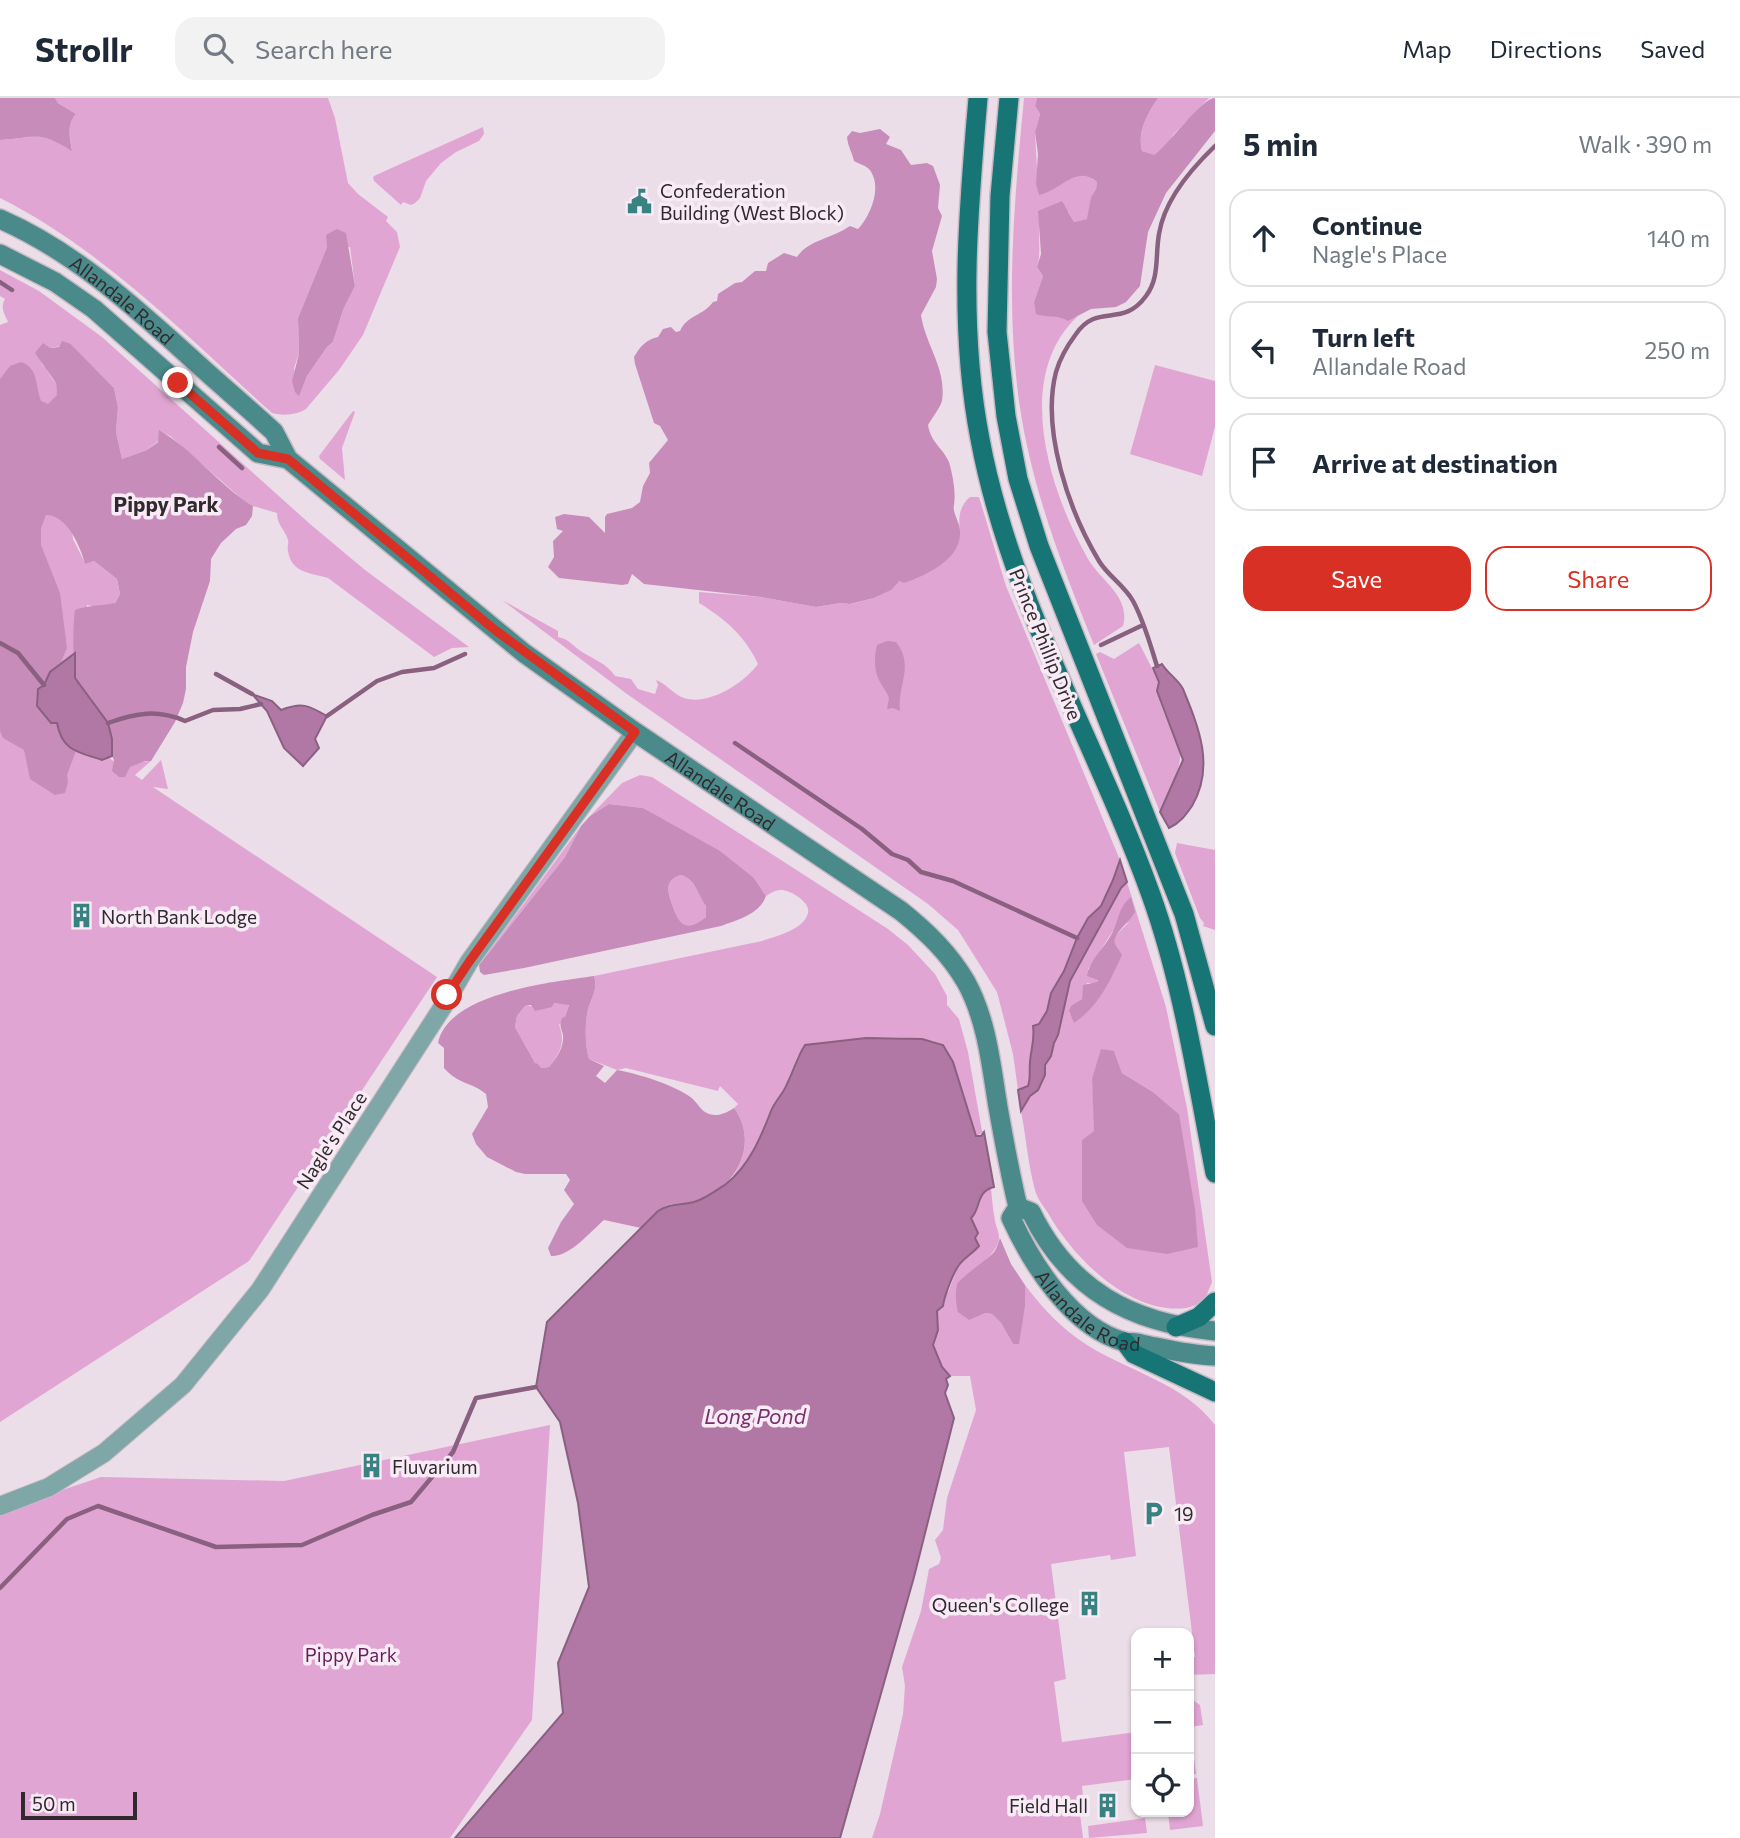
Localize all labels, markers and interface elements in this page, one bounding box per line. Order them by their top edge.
search box [175,17,665,80]
text: Strollr [35,28,133,69]
icon: search [199,29,237,67]
text: Search here [255,33,392,64]
text: Map [1402,34,1452,63]
text: Directions [1490,34,1602,63]
text: Saved [1640,34,1705,63]
text: 5 min [1243,125,1318,162]
text: Walk · 390 m [1579,130,1712,158]
place label: Confederation Building (West Block) [660,179,844,224]
public building icon: Confederation Building (West Block) [626,187,654,215]
text: Continue [1312,209,1422,240]
icon: ahead [1245,219,1283,257]
text: 140 m [1647,224,1710,252]
text: Nagle's Place [1312,240,1447,268]
street label: Allandale Road [66,250,179,349]
text: Turn left [1312,321,1415,352]
icon: left [1245,331,1283,369]
text: 250 m [1645,336,1710,364]
text: Allandale Road [1312,352,1466,380]
route end [162,367,193,398]
icon: arrive [1245,443,1283,481]
text: Arrive at destination [1312,447,1558,478]
district label: Pippy Park [114,491,218,516]
button: Save [1243,546,1471,611]
button: Share [1485,546,1712,611]
street label: Prince Phillip Drive [1005,565,1087,723]
street label: Allandale Road [661,745,780,835]
building icon: North Bank Lodge [67,902,95,930]
place label: North Bank Lodge [101,905,257,928]
route start [431,979,462,1010]
street label: Nagle's Place [291,1087,371,1193]
street label: Allandale Road [1031,1265,1141,1355]
water label: Long Pond [704,1403,807,1428]
building icon: Fluvarium [358,1452,386,1480]
place label: Fluvarium [392,1455,478,1478]
parking icon: 19 [1140,1499,1168,1527]
place label: 19 [1174,1502,1194,1525]
building icon: Queen's College [1075,1590,1103,1618]
place label: Queen's College [932,1593,1069,1616]
map controls [1131,1628,1194,1817]
button: + [1131,1628,1194,1691]
park label: Pippy Park [305,1643,397,1666]
button: − [1131,1691,1194,1754]
button: locate [1131,1754,1194,1817]
scale bar [21,1789,136,1821]
building icon: Field Hall [1094,1791,1122,1819]
text: 50 m [32,1792,76,1815]
place label: Field Hall [1009,1794,1088,1817]

